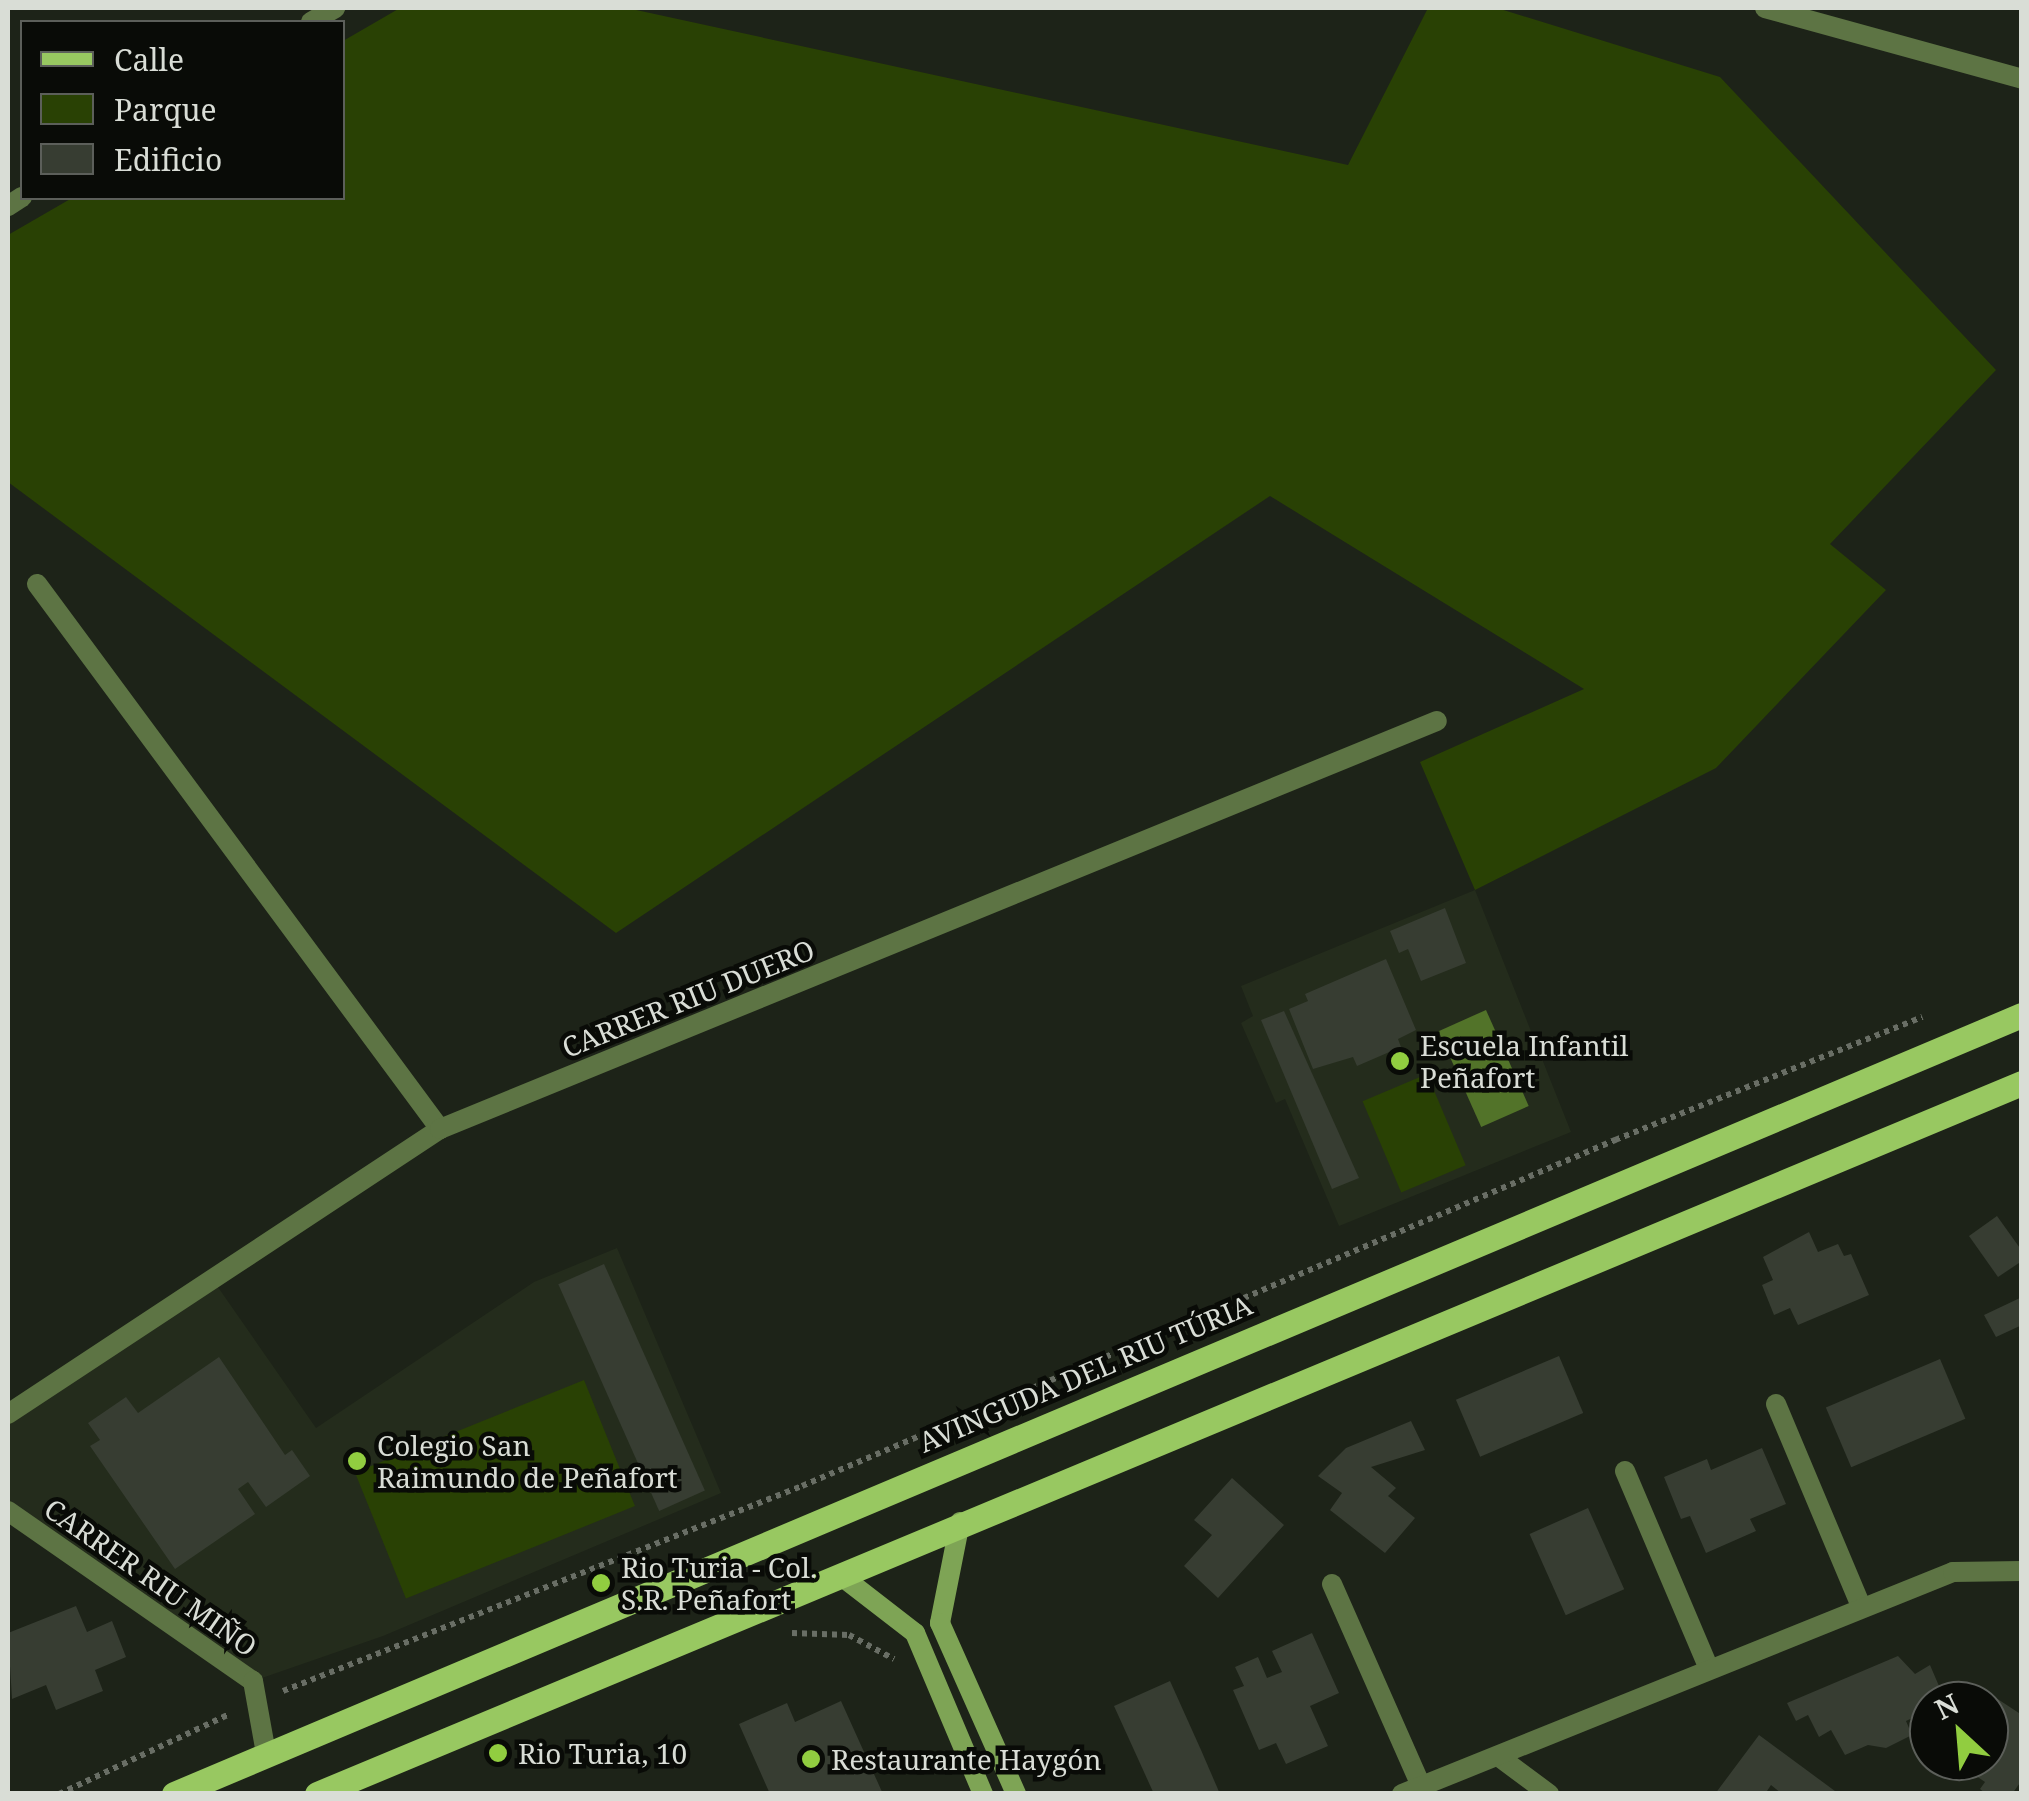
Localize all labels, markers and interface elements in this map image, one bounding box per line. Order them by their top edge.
legend [20,20,345,200]
text: Calle [114,39,184,80]
text: Parque [114,89,217,130]
text: Edificio [114,139,222,180]
street label: CARRER RIU DUERO [557,932,819,1064]
place label: Escuela Infantil Peñafort [1420,1028,1628,1094]
marker: Escuela Infantil Peñafort [1389,1050,1411,1072]
street label: AVINGUDA DEL RIU TÚRIA [913,1287,1257,1459]
place label: Colegio San Raimundo de Peñafort [377,1428,678,1494]
marker: Colegio San Raimundo de Peñafort [346,1450,368,1472]
street label: CARRER RIU MIÑO [38,1491,264,1663]
place label: Rio Turia - Col. S.R. Peñafort [621,1550,817,1616]
marker: Rio Turia - Col. S.R. Peñafort [590,1572,612,1594]
north arrow [1909,1681,2009,1781]
text: N [1928,1684,1965,1728]
place label: Rio Turia, 10 [518,1736,687,1770]
marker: Rio Turia, 10 [487,1742,509,1764]
place label: Restaurante Haygón [831,1742,1101,1776]
marker: Restaurante Haygón [800,1748,822,1770]

